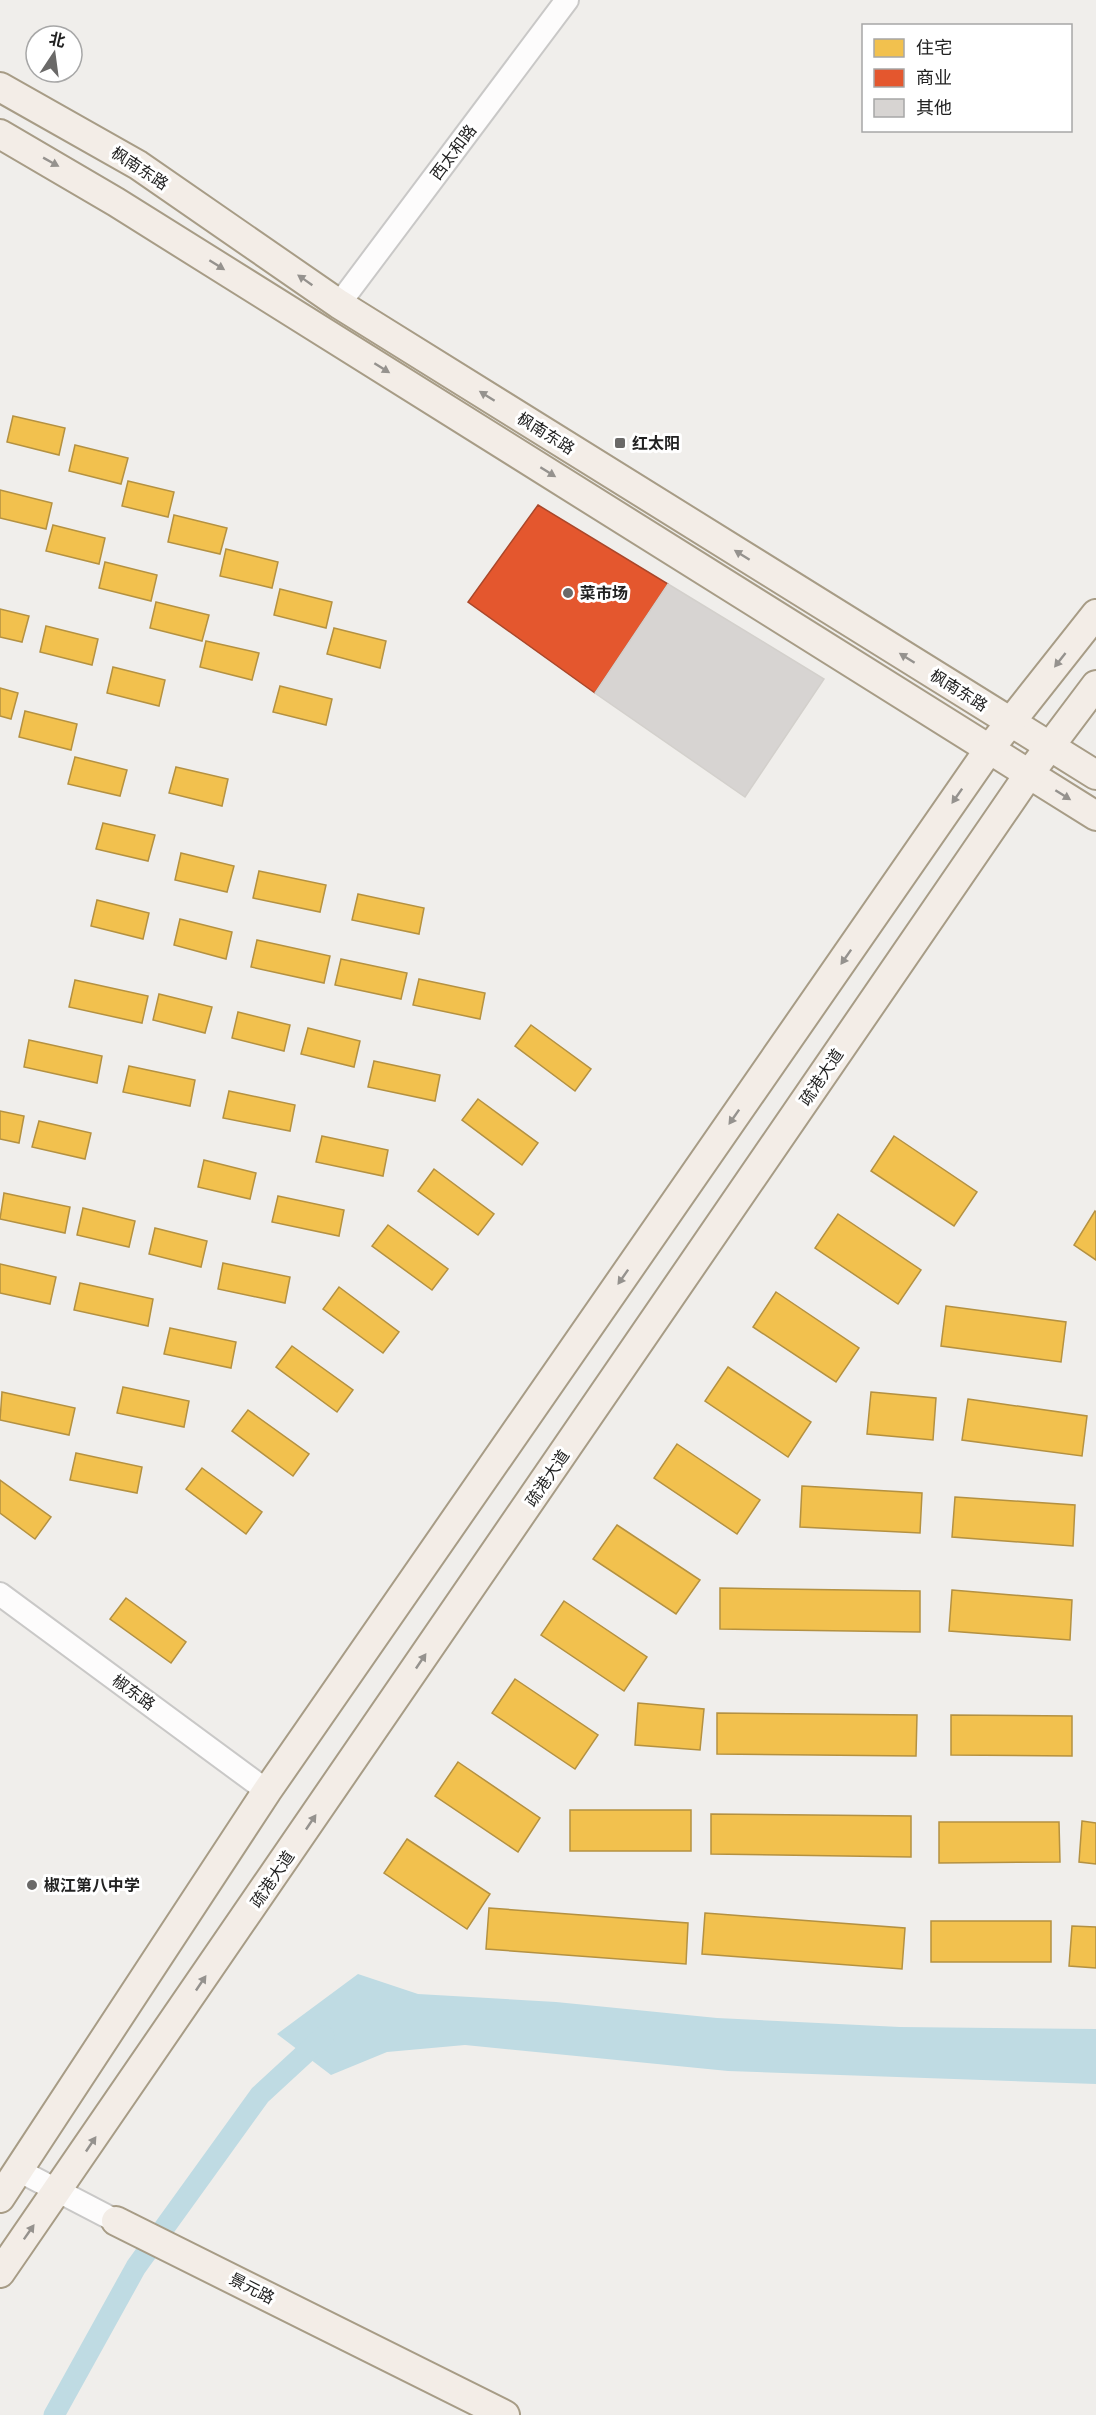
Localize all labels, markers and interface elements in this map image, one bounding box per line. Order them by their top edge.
north arrow [24,24,84,84]
legend [862,24,1072,132]
text: 北 [47,28,67,51]
text: 住宅 [916,37,952,58]
text: 商业 [916,67,952,88]
text: 其他 [916,97,952,118]
street label: 西太和路 [426,120,480,184]
street label: 枫南东路 [108,142,172,194]
one-way arrow [43,157,60,167]
one-way arrow [209,259,225,270]
one-way arrow [297,274,313,286]
one-way arrow [374,363,390,374]
one-way arrow [479,391,495,402]
street label: 枫南东路 [514,408,578,458]
place label: 红太阳 [632,433,680,453]
marker: 红太阳 [613,436,627,450]
one-way arrow [539,466,556,477]
one-way arrow [734,550,750,561]
place label: 菜市场 [580,583,628,603]
marker: 菜市场 [561,586,575,600]
one-way arrow [899,653,915,664]
one-way arrow [1054,653,1066,668]
street label: 枫南东路 [927,665,991,715]
one-way arrow [951,788,963,804]
one-way arrow [1054,789,1071,800]
one-way arrow [840,948,852,964]
street label: 疏港大道 [795,1045,847,1109]
one-way arrow [729,1109,740,1125]
one-way arrow [617,1269,629,1285]
street label: 疏港大道 [521,1446,573,1510]
one-way arrow [415,1653,426,1669]
street label: 椒东路 [109,1670,159,1714]
one-way arrow [305,1814,316,1830]
street label: 疏港大道 [246,1847,298,1911]
place label: 椒江第八中学 [44,1875,140,1895]
marker: 椒江第八中学 [25,1878,39,1892]
one-way arrow [195,1975,207,1991]
one-way arrow [85,2136,97,2152]
one-way arrow [23,2225,35,2241]
street label: 景元路 [226,2268,278,2308]

